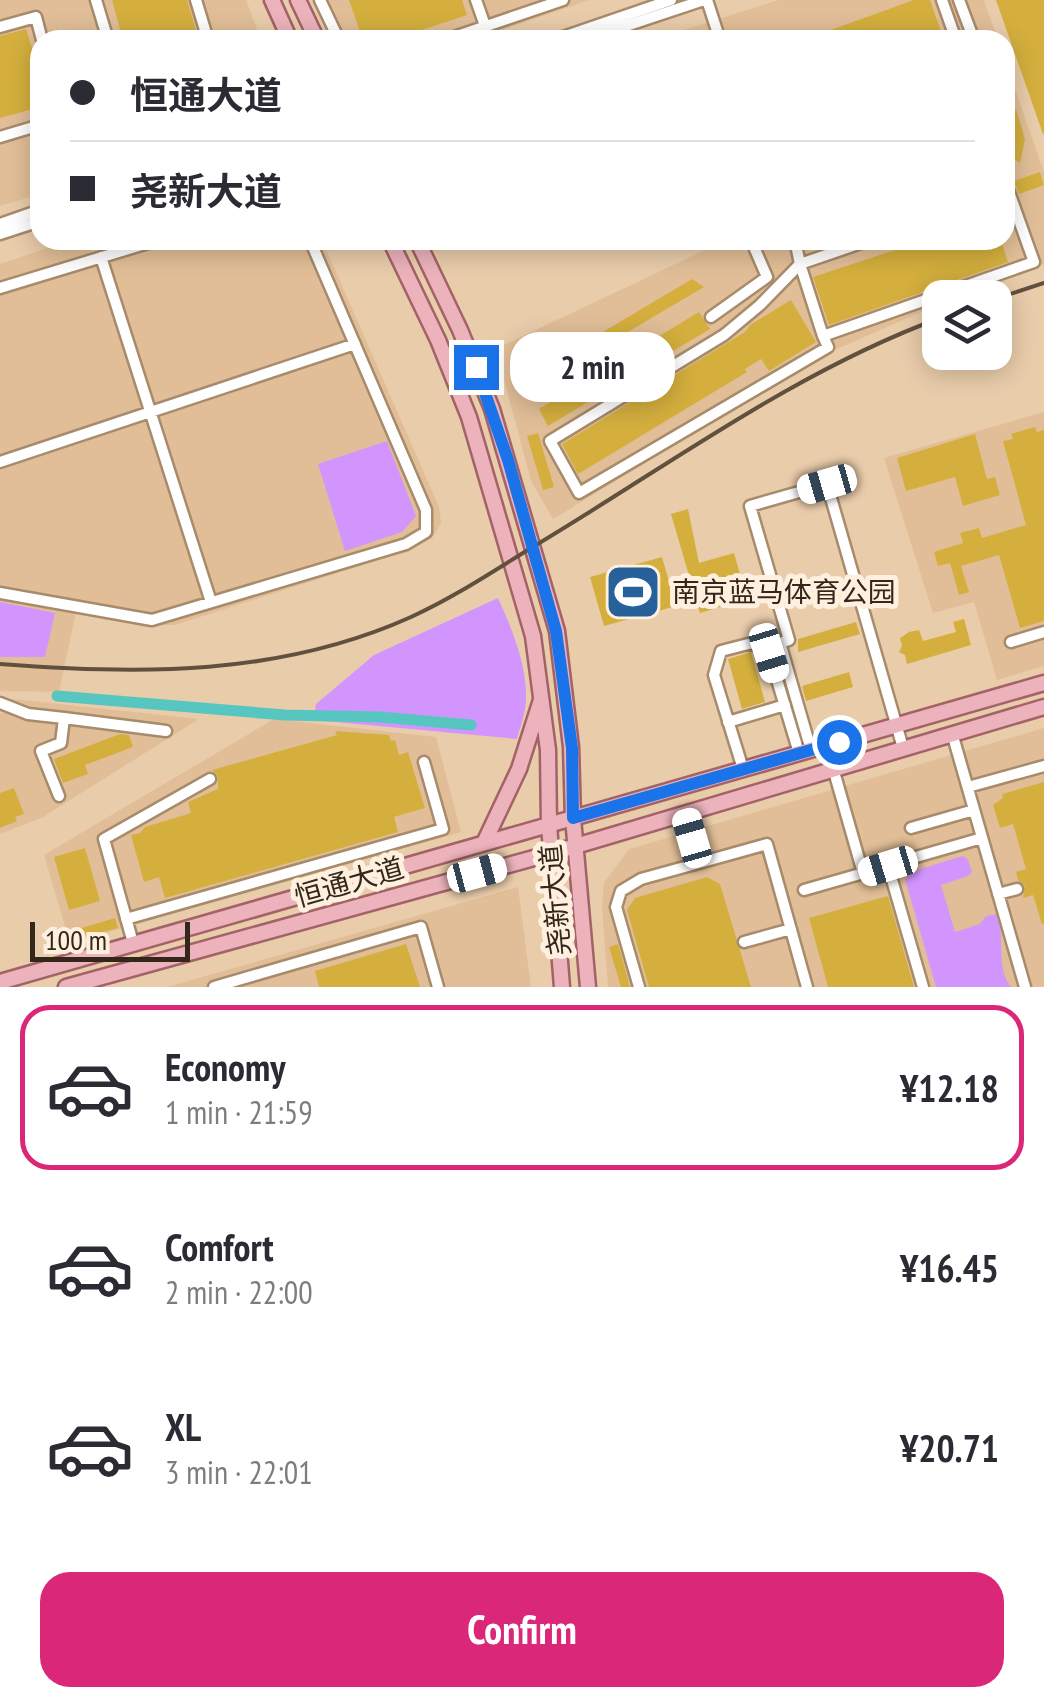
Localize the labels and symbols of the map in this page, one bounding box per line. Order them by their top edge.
callout: 2 min [511,332,676,402]
route end [454,345,499,390]
car [794,461,860,507]
sports icon: 南京蓝马体育公园 [603,562,663,622]
place label: 南京蓝马体育公园 [672,573,896,610]
car [746,620,792,686]
route start [817,720,862,765]
car [669,805,715,871]
street label: 尧新大道 [531,843,578,957]
car [855,843,921,889]
street label: 恒通大道 [290,848,408,915]
car [444,851,510,895]
scale bar [30,917,190,961]

